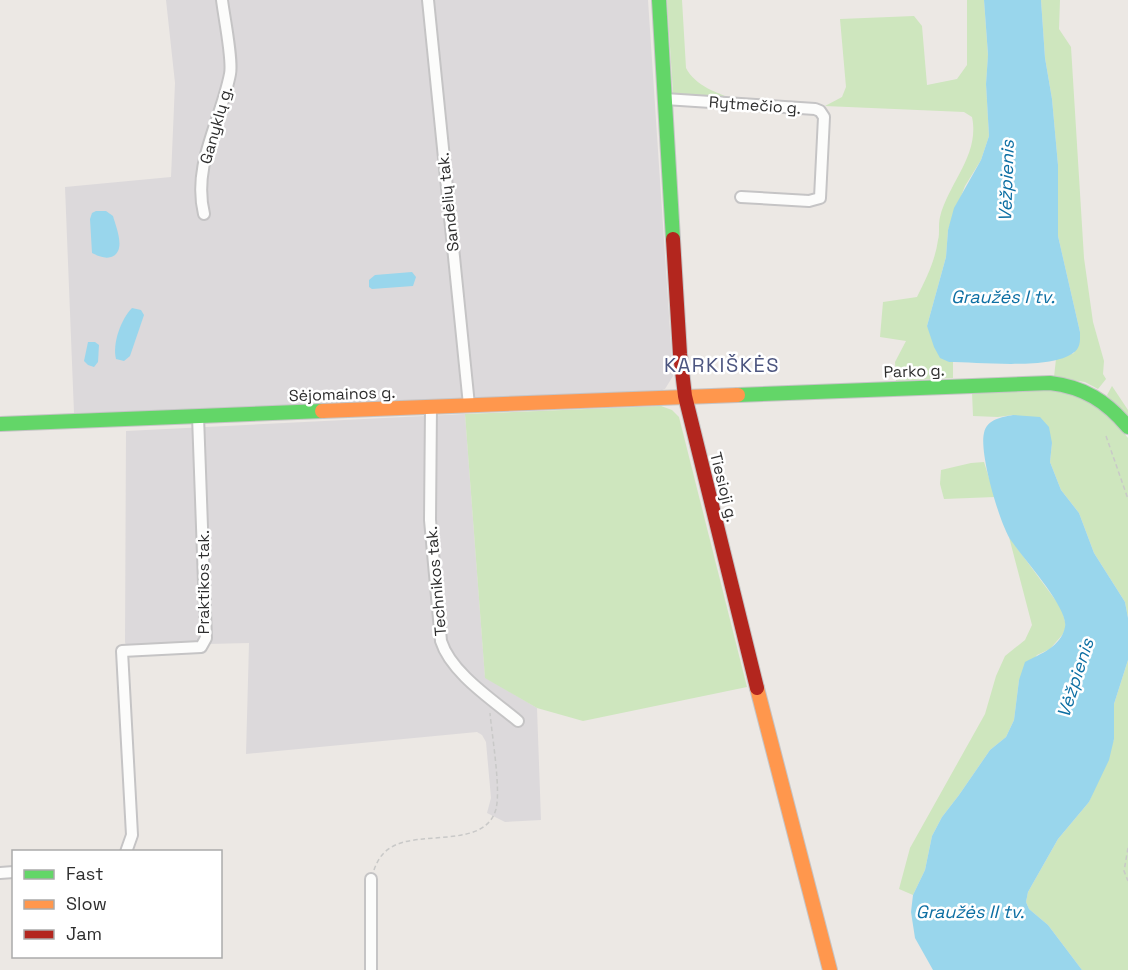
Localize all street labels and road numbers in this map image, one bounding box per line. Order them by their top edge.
street label: Ganyklų g. [195,84,237,166]
street label: Rytmečio g. [708,91,802,119]
street label: Sandėlių tak. [432,151,464,253]
street label: Parko g. [883,359,945,383]
street label: Sėjomainos g. [288,382,396,406]
street label: Tiesioji g. [705,450,743,524]
street label: Technikos tak. [421,525,451,637]
street label: Praktikos tak. [193,530,214,634]

